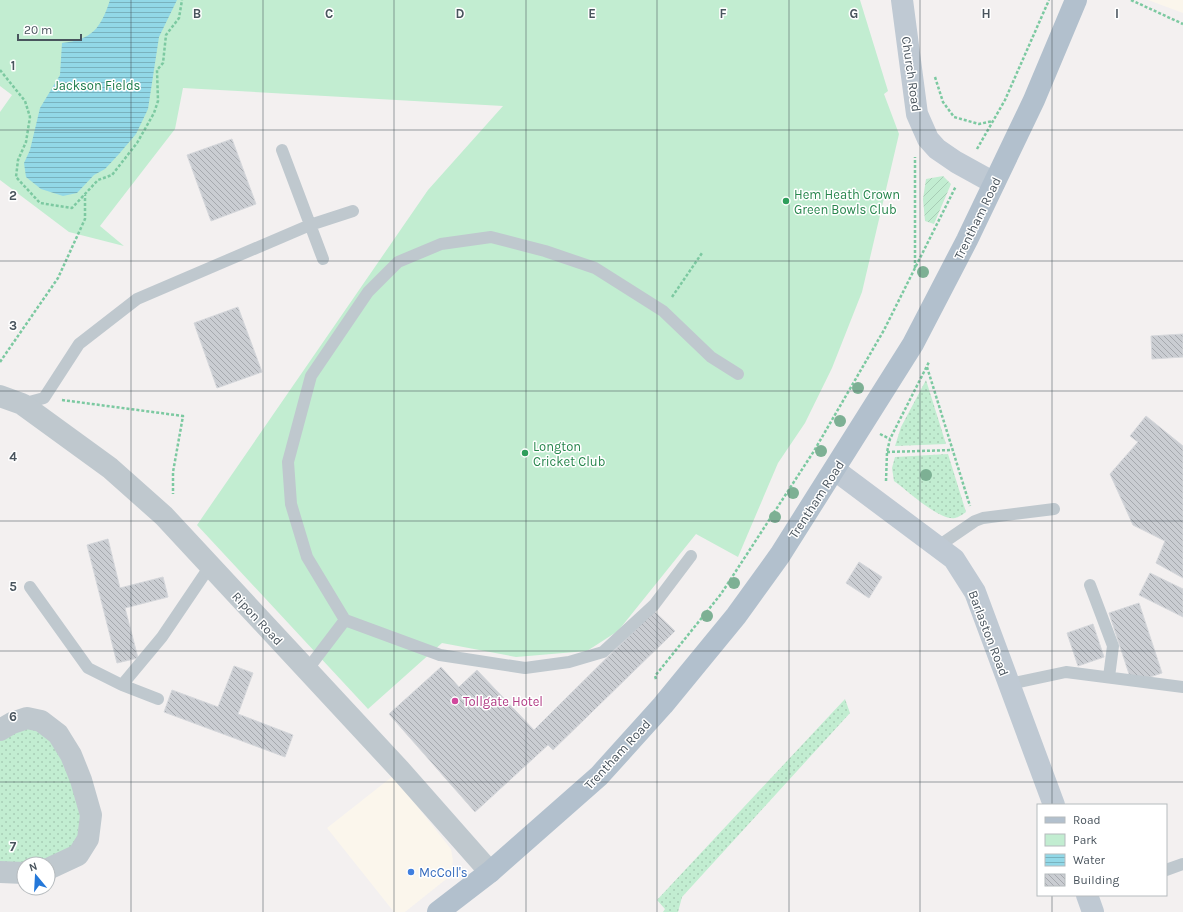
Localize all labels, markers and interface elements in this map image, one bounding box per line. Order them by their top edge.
text: B [193,6,201,21]
text: C [325,6,333,21]
text: D [456,6,465,21]
text: E [588,6,596,21]
text: F [719,6,727,21]
text: G [850,6,858,21]
text: H [981,6,991,21]
text: I [1115,6,1119,21]
scale bar [18,16,81,42]
text: 20 m [24,23,52,37]
street label: Church Road [899,35,924,113]
text: 1 [11,58,15,73]
park label: Jackson Fields [54,78,141,93]
street label: Trentham Road [951,175,1004,262]
place label: Hem Heath Crown Green Bowls Club [794,187,900,217]
text: 2 [9,188,17,203]
marker: Hem Heath Crown Green Bowls Club [781,196,791,206]
text: 3 [9,318,17,333]
place label: Longton Cricket Club [533,439,605,469]
marker: Longton Cricket Club [520,448,530,458]
text: 4 [9,449,17,464]
street label: Trentham Road [786,458,847,541]
text: 5 [9,579,17,594]
street label: Barlaston Road [965,588,1012,678]
street label: Ripon Road [229,589,286,648]
place label: Tollgate Hotel [463,694,543,709]
marker: Tollgate Hotel [450,696,460,706]
text: 6 [9,709,17,724]
street label: Trentham Road [581,716,653,792]
legend [1037,804,1167,896]
text: Road [1073,813,1101,827]
text: Park [1073,833,1098,847]
text: 7 [10,839,17,854]
text: Water [1073,853,1106,867]
north arrow [16,856,56,896]
text: N [27,860,39,874]
place label: McColl's [419,865,468,880]
marker: McColl's [406,867,416,877]
text: Building [1073,873,1120,887]

